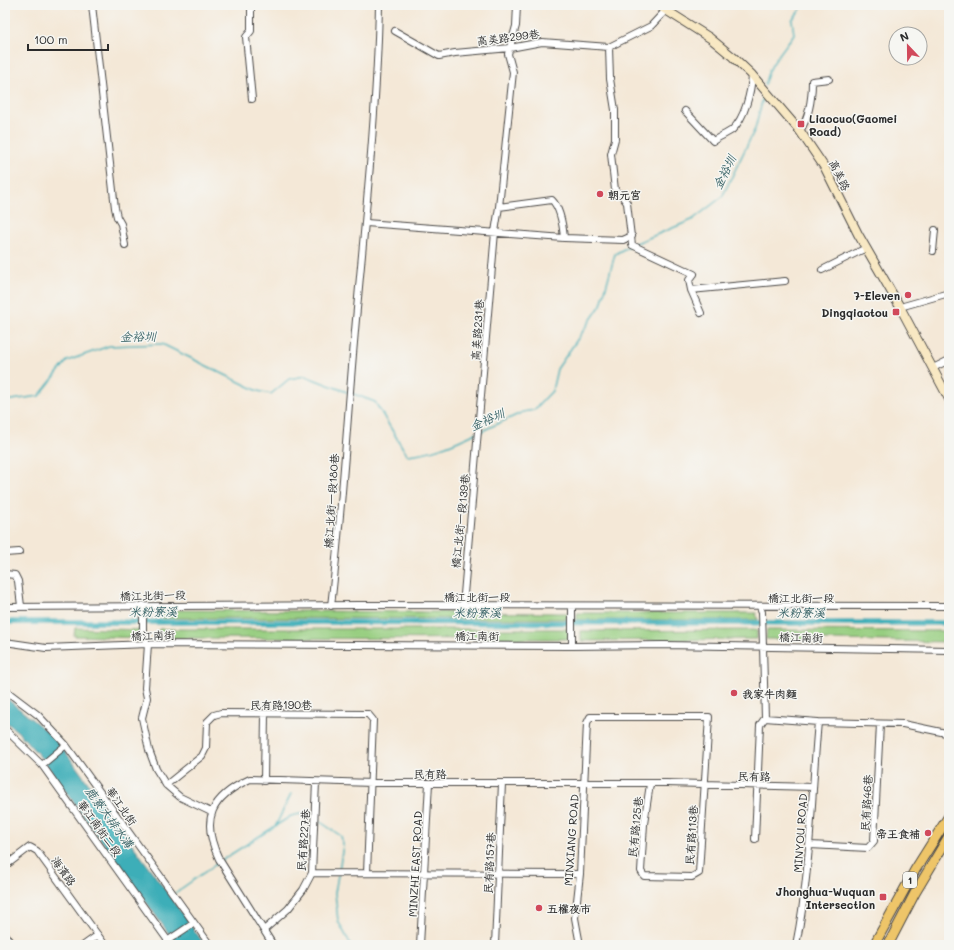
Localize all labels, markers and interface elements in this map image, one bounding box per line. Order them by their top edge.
scale bar [28,26,108,52]
street label: 高美路299巷 [476,26,540,48]
north arrow [888,26,928,66]
text: N [897,28,911,45]
text: 100 m [34,31,68,47]
place label: Liaocuo(Gaomei Road) [809,111,897,139]
marker: Liaocuo(Gaomei Road) [796,119,806,129]
water label: 金裕圳 [709,151,740,192]
street label: 高美路 [826,157,854,193]
place label: 朝元宮 [608,187,641,202]
marker: 朝元宮 [595,189,605,199]
place label: 7-Eleven [854,288,900,303]
marker: 7-Eleven [903,290,913,300]
street label: 高美路231巷 [467,299,487,361]
place label: Dingqiaotou [821,305,888,320]
marker: Dingqiaotou [891,307,901,317]
water label: 金裕圳 [120,328,158,344]
water label: 金裕圳 [467,404,509,434]
street label: 橋江北街一段180巷 [320,453,342,549]
street label: 橋江北街一段139巷 [448,473,472,569]
street label: 橋江北街一段 [120,587,186,603]
street label: 橋江北街一段 [444,589,510,604]
street label: 橋江北街一段 [768,590,834,605]
water label: 米粉寮溪 [129,603,178,619]
water label: 米粉寮溪 [453,604,502,620]
water label: 米粉寮溪 [777,604,826,620]
street label: 橋江南街 [131,627,176,643]
street label: 橋江南街 [455,628,500,643]
street label: 橋江南街 [779,629,824,645]
place label: 我家牛肉麵 [742,686,797,701]
marker: 我家牛肉麵 [729,688,739,698]
street label: 民有路190巷 [250,697,312,712]
street label: 民有路 [414,766,447,781]
street label: 民有路 [737,768,771,784]
street label: 民有路46巷 [857,774,875,832]
water label: 鹿寮大排水溝 [82,783,138,852]
street label: 華江北街 [103,784,141,829]
street label: MINYOU ROAD [790,793,810,873]
street label: MINXIANG ROAD [560,794,582,886]
street label: 民有路125巷 [624,796,646,858]
street label: 華江南街二段 [75,797,125,859]
street label: 民有路113巷 [681,804,701,866]
street label: 民有路227巷 [293,808,313,872]
street label: MINZHI EAST ROAD [405,811,425,917]
place label: 帝王食補 [876,826,920,841]
marker: 帝王食補 [923,828,933,838]
street label: 民有路157巷 [480,832,498,894]
street label: 海濱路 [48,853,80,889]
road number: 1 [903,872,917,888]
place label: Jhonghua-Wuquan Intersection [776,884,875,912]
marker: Jhonghua-Wuquan Intersection [878,892,888,902]
place label: 五權夜市 [547,901,591,916]
marker: 五權夜市 [534,903,544,913]

